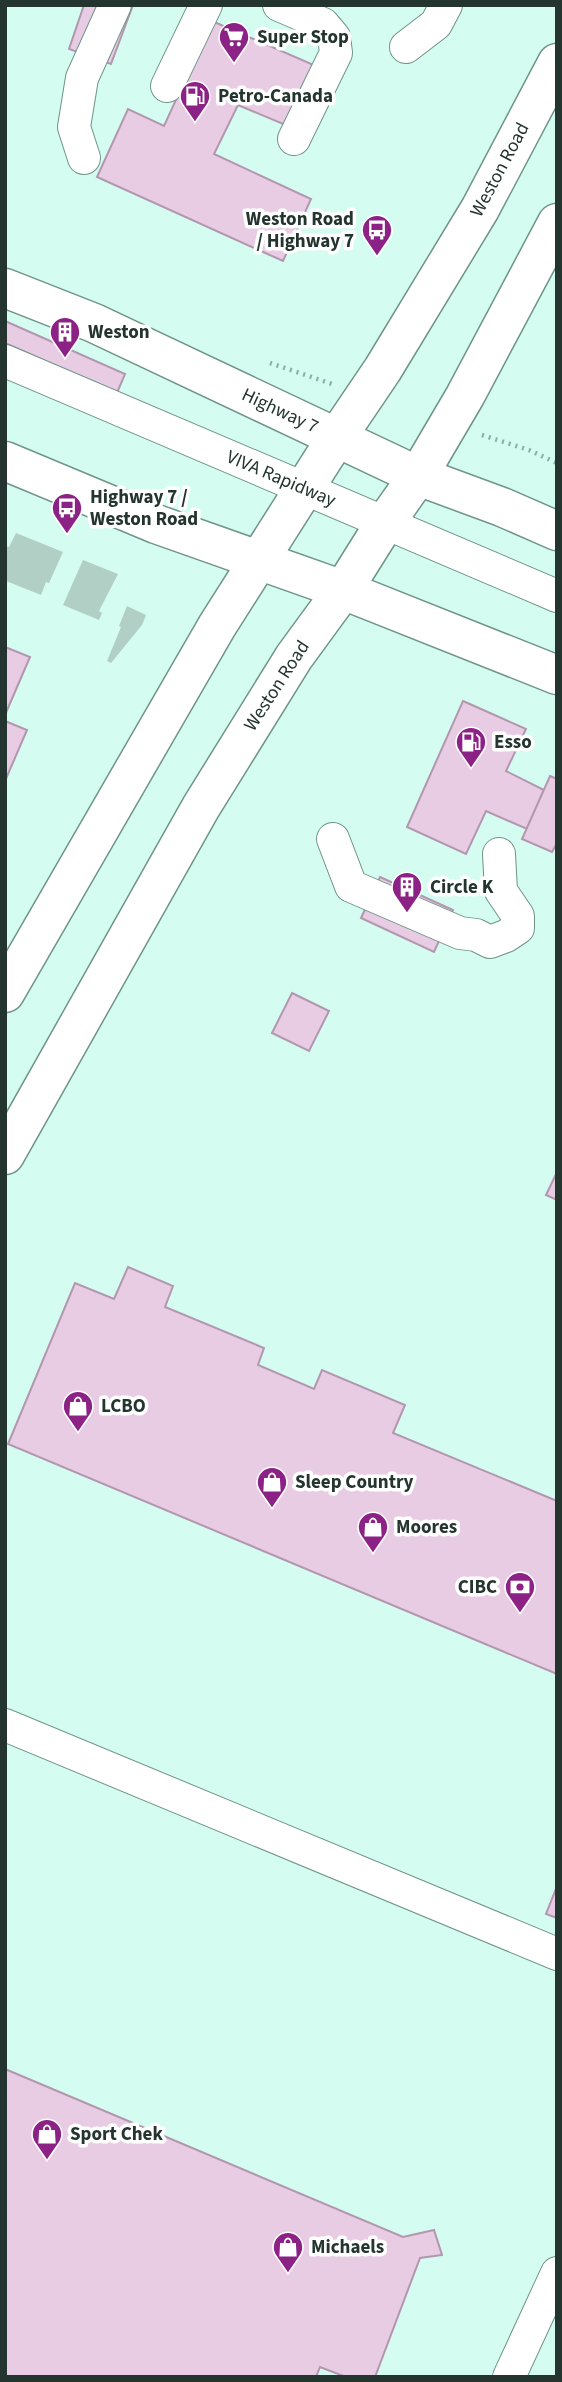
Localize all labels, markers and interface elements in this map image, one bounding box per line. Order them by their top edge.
supermarket icon: Super Stop [217,20,251,64]
place label: Super Stop [257,24,349,51]
fuel station icon: Petro-Canada [178,79,212,123]
place label: Petro-Canada [218,83,333,110]
street label: Weston Road [464,118,536,222]
place label: Weston Road / Highway 7 [246,206,354,255]
bus stop icon: Weston Road / Highway 7 [360,213,394,257]
building icon: Weston [48,315,82,359]
place label: Weston [88,319,150,346]
street label: Highway 7 [237,381,323,441]
street label: VIVA Rapidway [222,444,340,514]
place label: Highway 7 / Weston Road [90,484,198,533]
bus stop icon: Highway 7 / Weston Road [50,491,84,535]
street label: Weston Road [238,635,316,737]
fuel station icon: Esso [454,725,488,769]
place label: Esso [494,729,532,756]
building icon: Circle K [390,870,424,914]
place label: Circle K [430,874,494,901]
shop icon: LCBO [61,1389,95,1433]
place label: LCBO [101,1393,146,1420]
shop icon: Sleep Country [255,1465,289,1509]
place label: Sleep Country [295,1469,414,1496]
shop icon: Moores [356,1510,390,1554]
place label: Moores [396,1514,457,1541]
bank icon: CIBC [503,1570,537,1614]
place label: CIBC [458,1574,497,1601]
shop icon: Sport Chek [30,2117,64,2161]
place label: Sport Chek [70,2121,163,2148]
shop icon: Michaels [271,2230,305,2274]
place label: Michaels [311,2234,384,2261]

